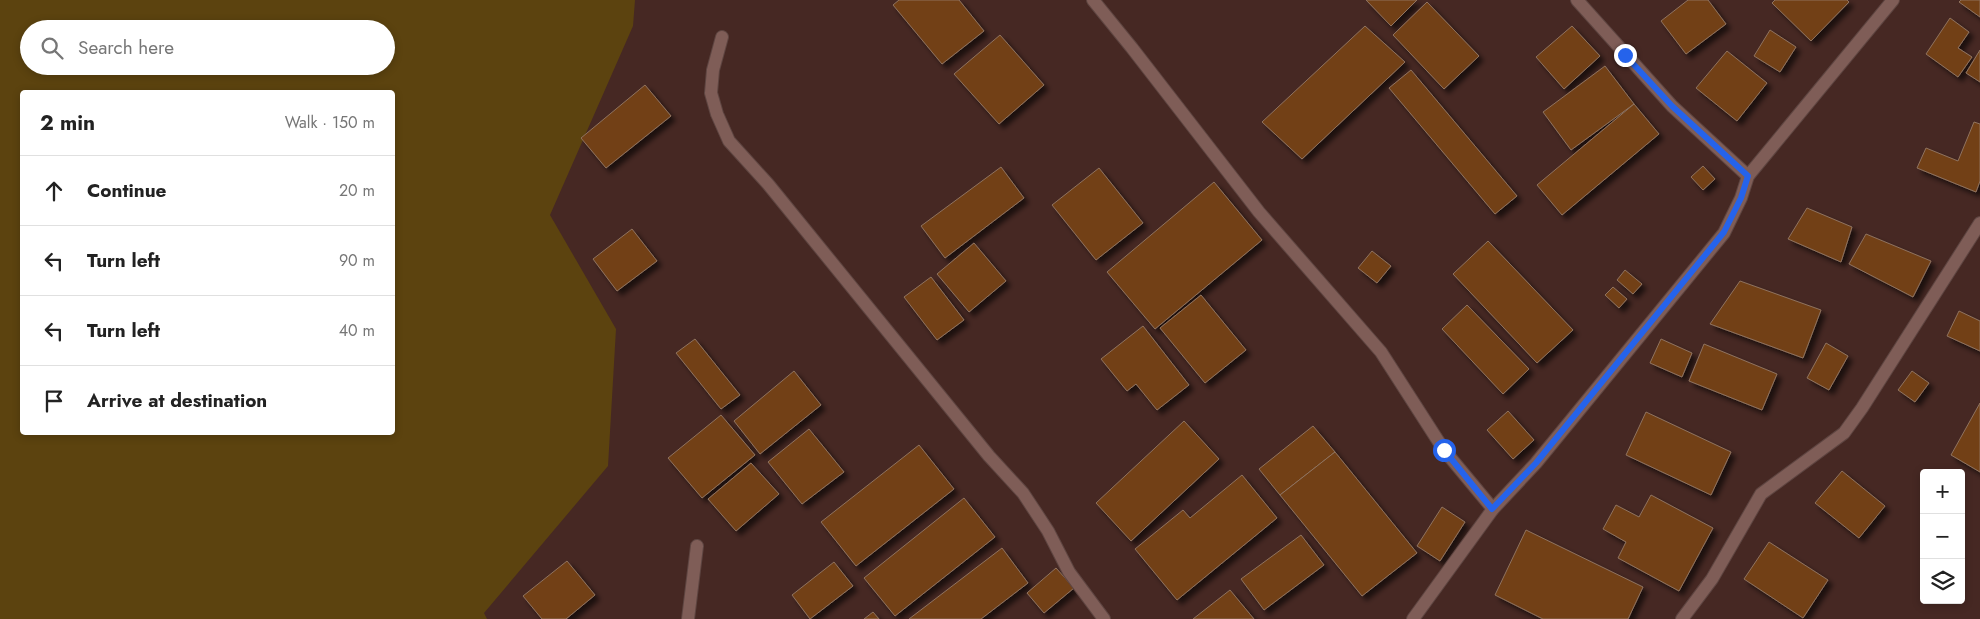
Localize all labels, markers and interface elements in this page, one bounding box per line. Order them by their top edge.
search box [20,20,395,75]
icon: search [38,34,66,62]
text: Search here [78,34,174,61]
route end [1614,44,1637,67]
text: 2 min [40,108,95,138]
text: Walk · 150 m [285,111,375,134]
icon: ahead [40,177,68,205]
text: Continue [87,177,166,204]
text: 20 m [339,179,375,202]
icon: left [40,247,68,275]
text: Turn left [87,247,160,274]
text: 90 m [339,249,375,272]
icon: left [40,317,68,345]
text: Turn left [87,317,160,344]
text: 40 m [339,319,375,342]
icon: arrive [40,387,68,415]
text: Arrive at destination [87,387,267,414]
route start [1433,439,1456,462]
map controls [1920,469,1965,604]
button: + [1920,469,1965,514]
button: − [1920,514,1965,559]
button: layers [1920,559,1965,604]

